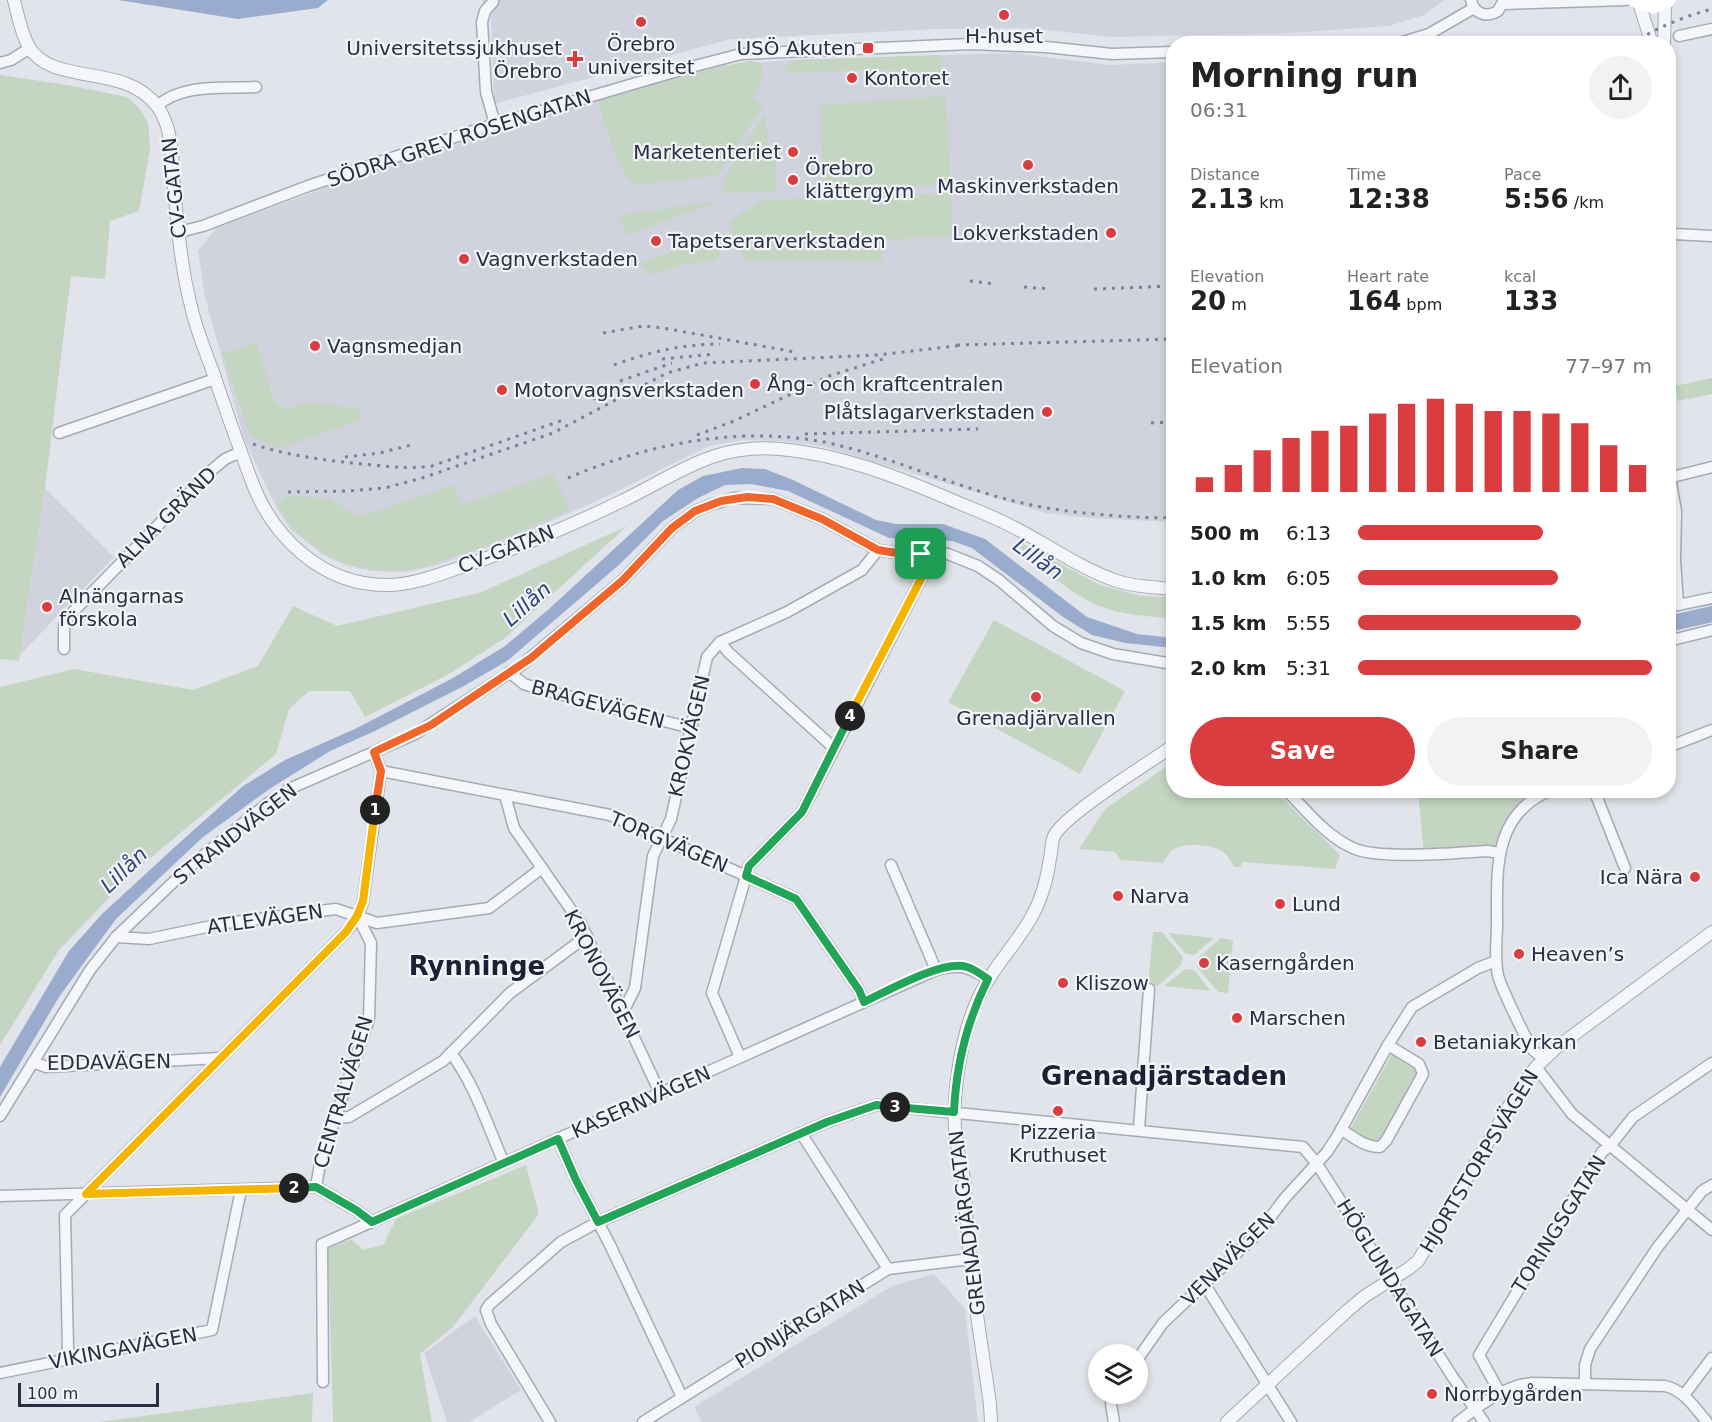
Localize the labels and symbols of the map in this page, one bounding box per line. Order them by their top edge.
marker: H-huset [997,8,1011,22]
marker: Örebro universitet [634,15,648,29]
place label: H-huset [965,24,1043,48]
place label: Örebro universitet [587,32,695,79]
place label: Universitetssjukhuset Örebro [346,36,562,83]
place label: USÖ Akuten [736,36,856,60]
marker: USÖ Akuten [861,41,875,55]
marker: Universitetssjukhuset Örebro [566,50,584,68]
place label: Kontoret [864,66,949,90]
marker: Kontoret [845,71,859,85]
street label: SÖDRA GREV ROSENGATAN [324,84,594,192]
street label: CV-GATAN [157,136,191,240]
place label: Marketenteriet [633,140,781,164]
marker: Marketenteriet [786,145,800,159]
place label: Örebro klättergym [805,156,914,203]
marker: Maskinverkstaden [1021,158,1035,172]
marker: Örebro klättergym [786,173,800,187]
place label: Maskinverkstaden [937,174,1119,198]
place label: Lokverkstaden [952,221,1099,245]
marker: Lokverkstaden [1104,226,1118,240]
place label: Tapetserarverkstaden [667,229,886,253]
marker: Tapetserarverkstaden [649,234,663,248]
place label: Vagnverkstaden [476,247,638,271]
marker: Vagnverkstaden [457,252,471,266]
place label: Vagnsmedjan [327,334,462,358]
marker: Vagnsmedjan [308,339,322,353]
place label: Ång- och kraftcentralen [767,372,1003,396]
marker: Ång- och kraftcentralen [748,377,762,391]
place label: Motorvagnsverkstaden [514,378,744,402]
marker: Motorvagnsverkstaden [495,383,509,397]
place label: Plåtslagarverkstaden [824,400,1035,424]
marker: Plåtslagarverkstaden [1040,405,1054,419]
street label: ALNA GRÄND [111,462,221,572]
street label: CV-GATAN [454,520,558,578]
pin [895,528,946,579]
water label: Lillån [1009,532,1068,585]
water label: Lillån [498,576,556,631]
place label: Alnängarnas förskola [59,584,184,631]
marker: Alnängarnas förskola [40,600,54,614]
street label: KROKVÄGEN [663,673,715,799]
street label: BRAGEVÄGEN [529,675,667,733]
marker: Grenadjärvallen [1029,690,1043,704]
pin: 4 [835,701,865,731]
place label: Grenadjärvallen [956,706,1116,730]
street label: STRANDVÄGEN [168,778,302,890]
pin: 1 [360,795,390,825]
street label: TORGVÄGEN [605,806,732,878]
water label: Lillån [95,841,152,898]
place label: Ica Nära [1600,865,1683,889]
marker: Ica Nära [1688,870,1702,884]
place label: Narva [1130,884,1190,908]
marker: Narva [1111,889,1125,903]
place label: Lund [1292,892,1341,916]
marker: Lund [1273,897,1287,911]
street label: ATLEVÄGEN [205,899,325,939]
street label: KRONOVÄGEN [559,905,645,1043]
place label: Heaven’s [1531,942,1624,966]
marker: Heaven’s [1512,947,1526,961]
district label: Rynninge [409,951,545,981]
place label: Kaserngården [1216,951,1355,975]
marker: Kaserngården [1197,956,1211,970]
place label: Kliszow [1075,971,1149,995]
marker: Kliszow [1056,976,1070,990]
place label: Marschen [1249,1006,1346,1030]
marker: Marschen [1230,1011,1244,1025]
street label: CENTRALVÄGEN [308,1013,378,1171]
place label: Betaniakyrkan [1433,1030,1577,1054]
marker: Betaniakyrkan [1414,1035,1428,1049]
street label: EDDAVÄGEN [47,1049,171,1075]
street label: KASERNVÄGEN [568,1061,714,1143]
district label: Grenadjärstaden [1041,1061,1287,1091]
street label: HJORTSTORPSVÄGEN [1415,1065,1543,1257]
pin: 3 [880,1092,910,1122]
marker: Pizzeria Kruthuset [1051,1104,1065,1118]
place label: Pizzeria Kruthuset [1009,1120,1107,1167]
street label: GRENADJÄRGATAN [944,1129,990,1317]
street label: TORINGSGATAN [1506,1151,1611,1298]
pin: 2 [279,1173,309,1203]
street label: HÖGLUNDAGATAN [1332,1195,1448,1361]
street label: VENAVÄGEN [1176,1207,1280,1311]
street label: PIONJÄRGATAN [731,1274,869,1374]
street label: VIKINGAVÄGEN [47,1322,199,1374]
scale bar [18,1380,159,1408]
place label: Norrbygården [1444,1382,1582,1406]
marker: Norrbygården [1425,1387,1439,1401]

